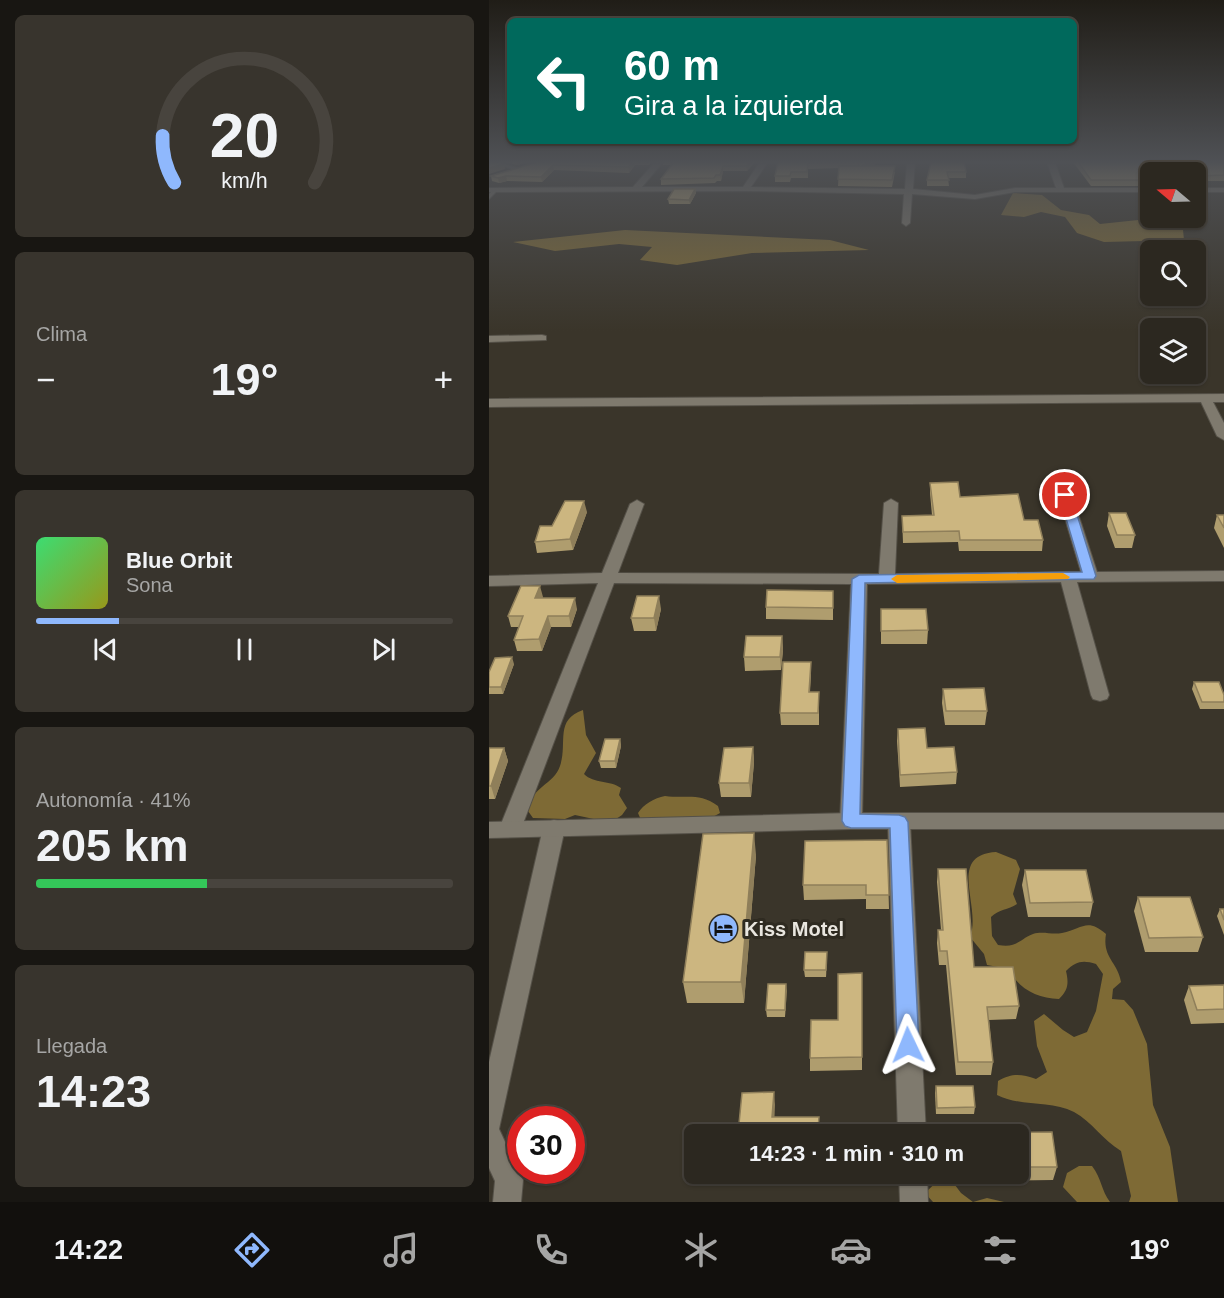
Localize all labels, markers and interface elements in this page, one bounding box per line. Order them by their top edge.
icon: left [525,42,603,120]
text: 60 m [624,42,720,89]
text: Gira a la izquierda [624,91,843,121]
text: 20 [210,101,279,170]
north arrow [1140,162,1206,228]
map controls [1140,162,1206,384]
text: km/h [221,170,268,194]
button: search [1140,240,1206,306]
button: layers [1140,318,1206,384]
text: Clima [36,323,87,345]
text: 19° [210,354,279,405]
text: − [36,361,55,398]
text: + [434,361,453,398]
pin [1039,469,1090,520]
icon: arrive [1048,478,1081,511]
text: Blue Orbit [126,548,232,573]
text: Sona [126,574,173,596]
icon: previous [89,633,122,666]
icon: pause [228,633,261,666]
icon: next [367,633,400,666]
text: Autonomía · 41% [36,789,191,811]
text: 205 km [36,820,189,871]
hotel icon: Kiss Motel [707,913,739,945]
place label: Kiss Motel [744,918,844,940]
position arrow [876,1013,940,1077]
text: Llegada [36,1035,107,1057]
text: 14:23 [36,1066,151,1117]
speed limit sign: 30 [507,1106,585,1184]
text: 14:23 · 1 min · 310 m [749,1141,964,1166]
icon: directions [231,1229,273,1271]
icon: music [380,1229,422,1271]
icon: phone [530,1229,572,1271]
icon: climate [680,1229,722,1271]
icon: car [830,1229,872,1271]
icon: filters [979,1229,1021,1271]
text: 14:22 [54,1235,123,1265]
text: 19° [1129,1235,1170,1265]

